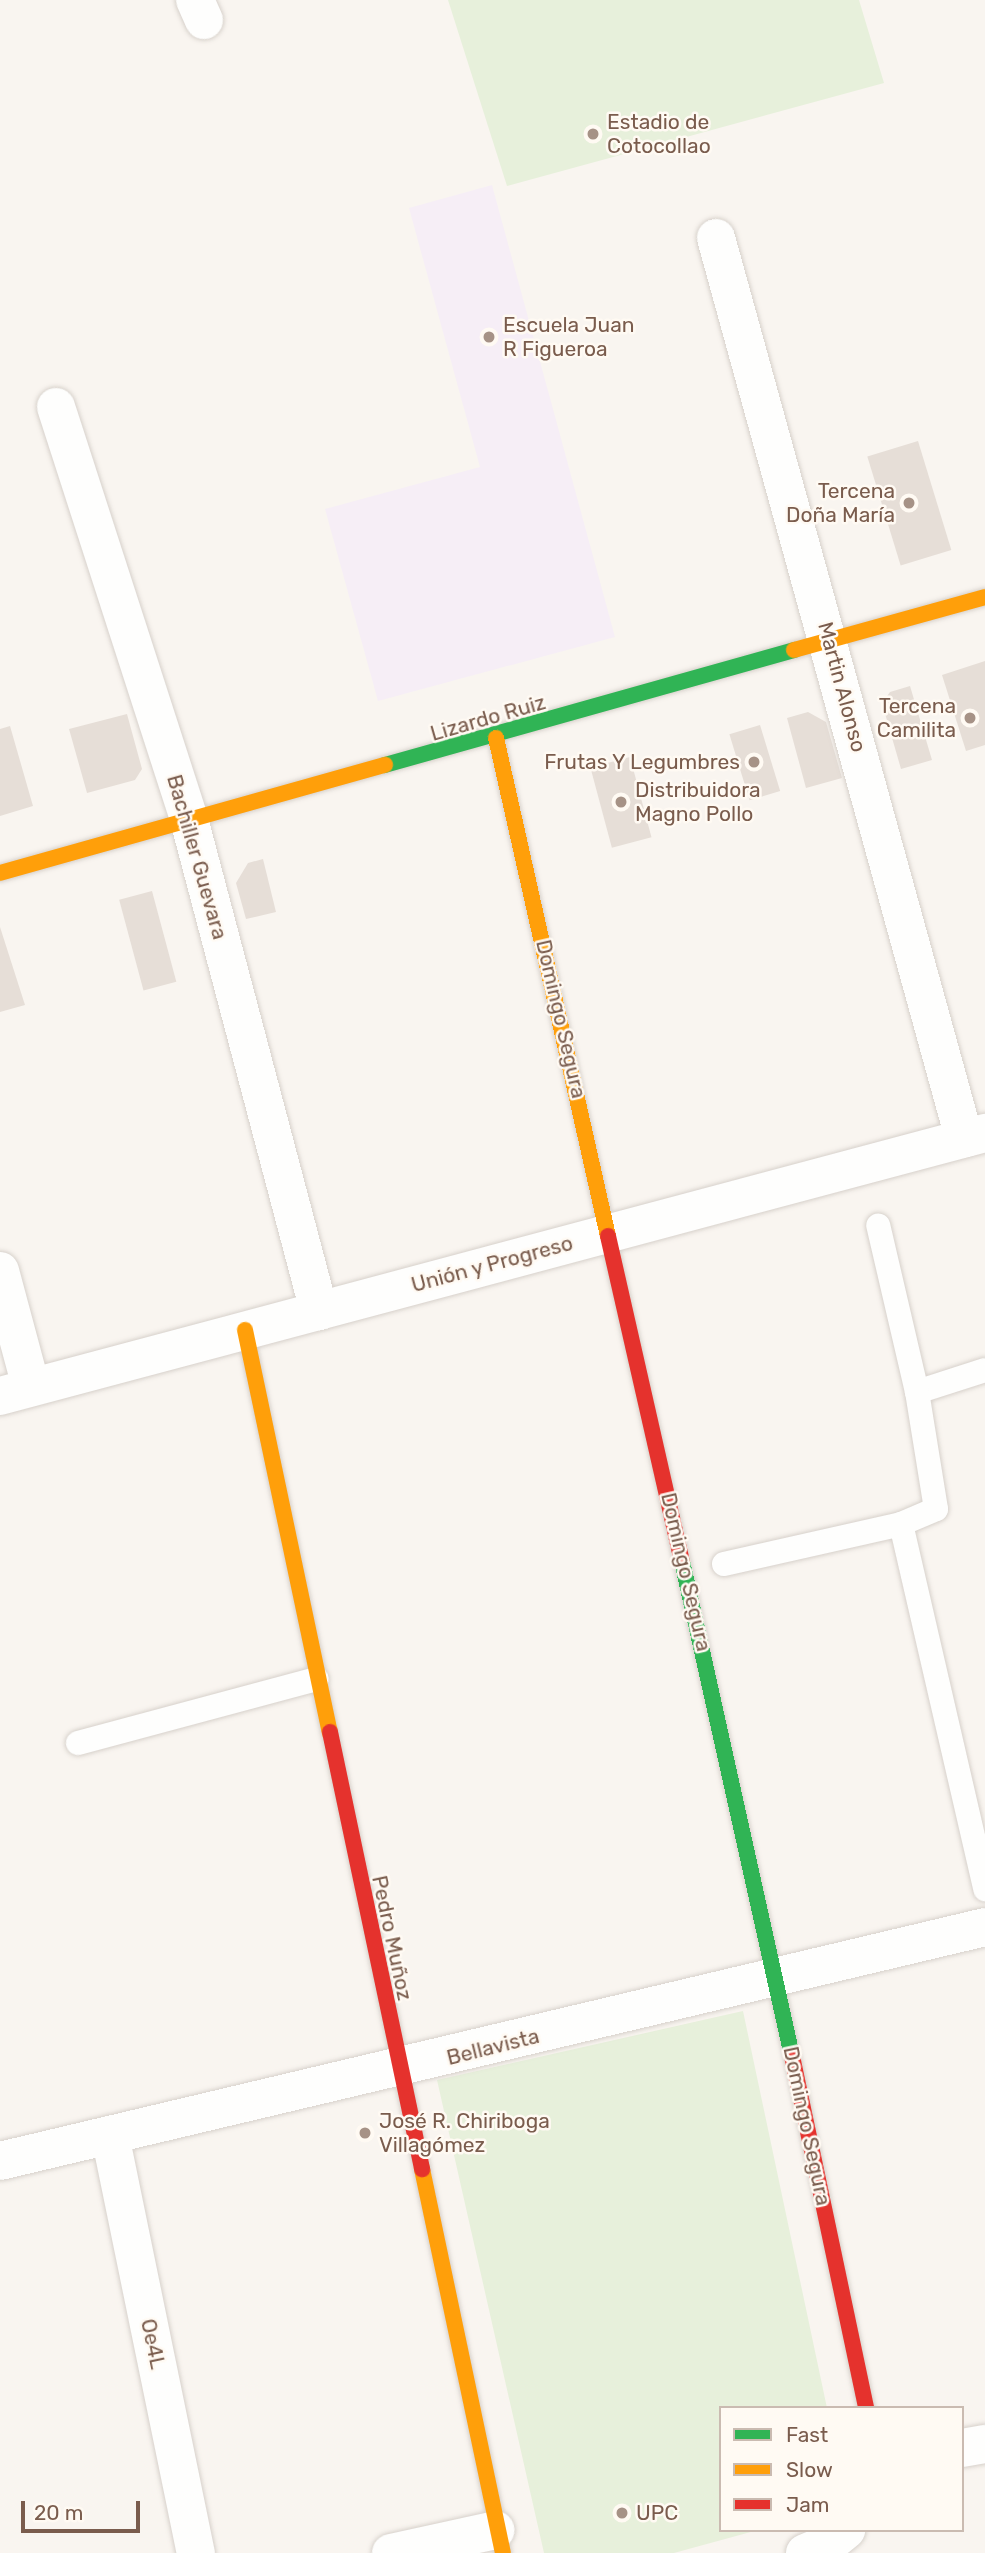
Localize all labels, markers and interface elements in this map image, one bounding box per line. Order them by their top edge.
place label: Estadio de Cotocollao [607,109,711,159]
marker: Estadio de Cotocollao [585,126,601,142]
place label: Escuela Juan R Figueroa [503,312,634,362]
marker: Escuela Juan R Figueroa [481,329,497,345]
place label: Tercena Doña María [786,478,895,528]
marker: Tercena Doña María [901,495,917,511]
street label: Martin Alonso [812,619,872,755]
street label: Lizardo Ruiz [427,690,549,746]
place label: Tercena Camilita [877,693,956,743]
marker: Tercena Camilita [962,710,978,726]
place label: Frutas Y Legumbres [543,749,740,775]
marker: Frutas Y Legumbres [746,754,762,770]
street label: Bachiller Guevara [161,771,233,943]
place label: Distribuidora Magno Pollo [635,777,761,827]
marker: Distribuidora Magno Pollo [613,794,629,810]
street label: Domingo Segura [530,937,592,1101]
street label: Unión y Progreso [408,1230,576,1298]
street label: Domingo Segura [655,1490,717,1654]
street label: Pedro Muñoz [366,1873,418,2003]
street label: Bellavista [444,2023,542,2071]
street label: Domingo Segura [778,2044,836,2208]
place label: José R. Chiriboga Villagómez [379,2108,550,2158]
marker: José R. Chiriboga Villagómez [357,2125,373,2141]
street label: Oe4L [135,2317,171,2371]
legend [719,2406,964,2532]
text: Fast [786,2422,828,2447]
text: Slow [786,2457,833,2482]
scale bar [24,2486,144,2530]
text: Jam [786,2492,830,2517]
text: 20 m [34,2500,83,2525]
place label: UPC [636,2500,678,2526]
marker: UPC [614,2505,630,2521]

